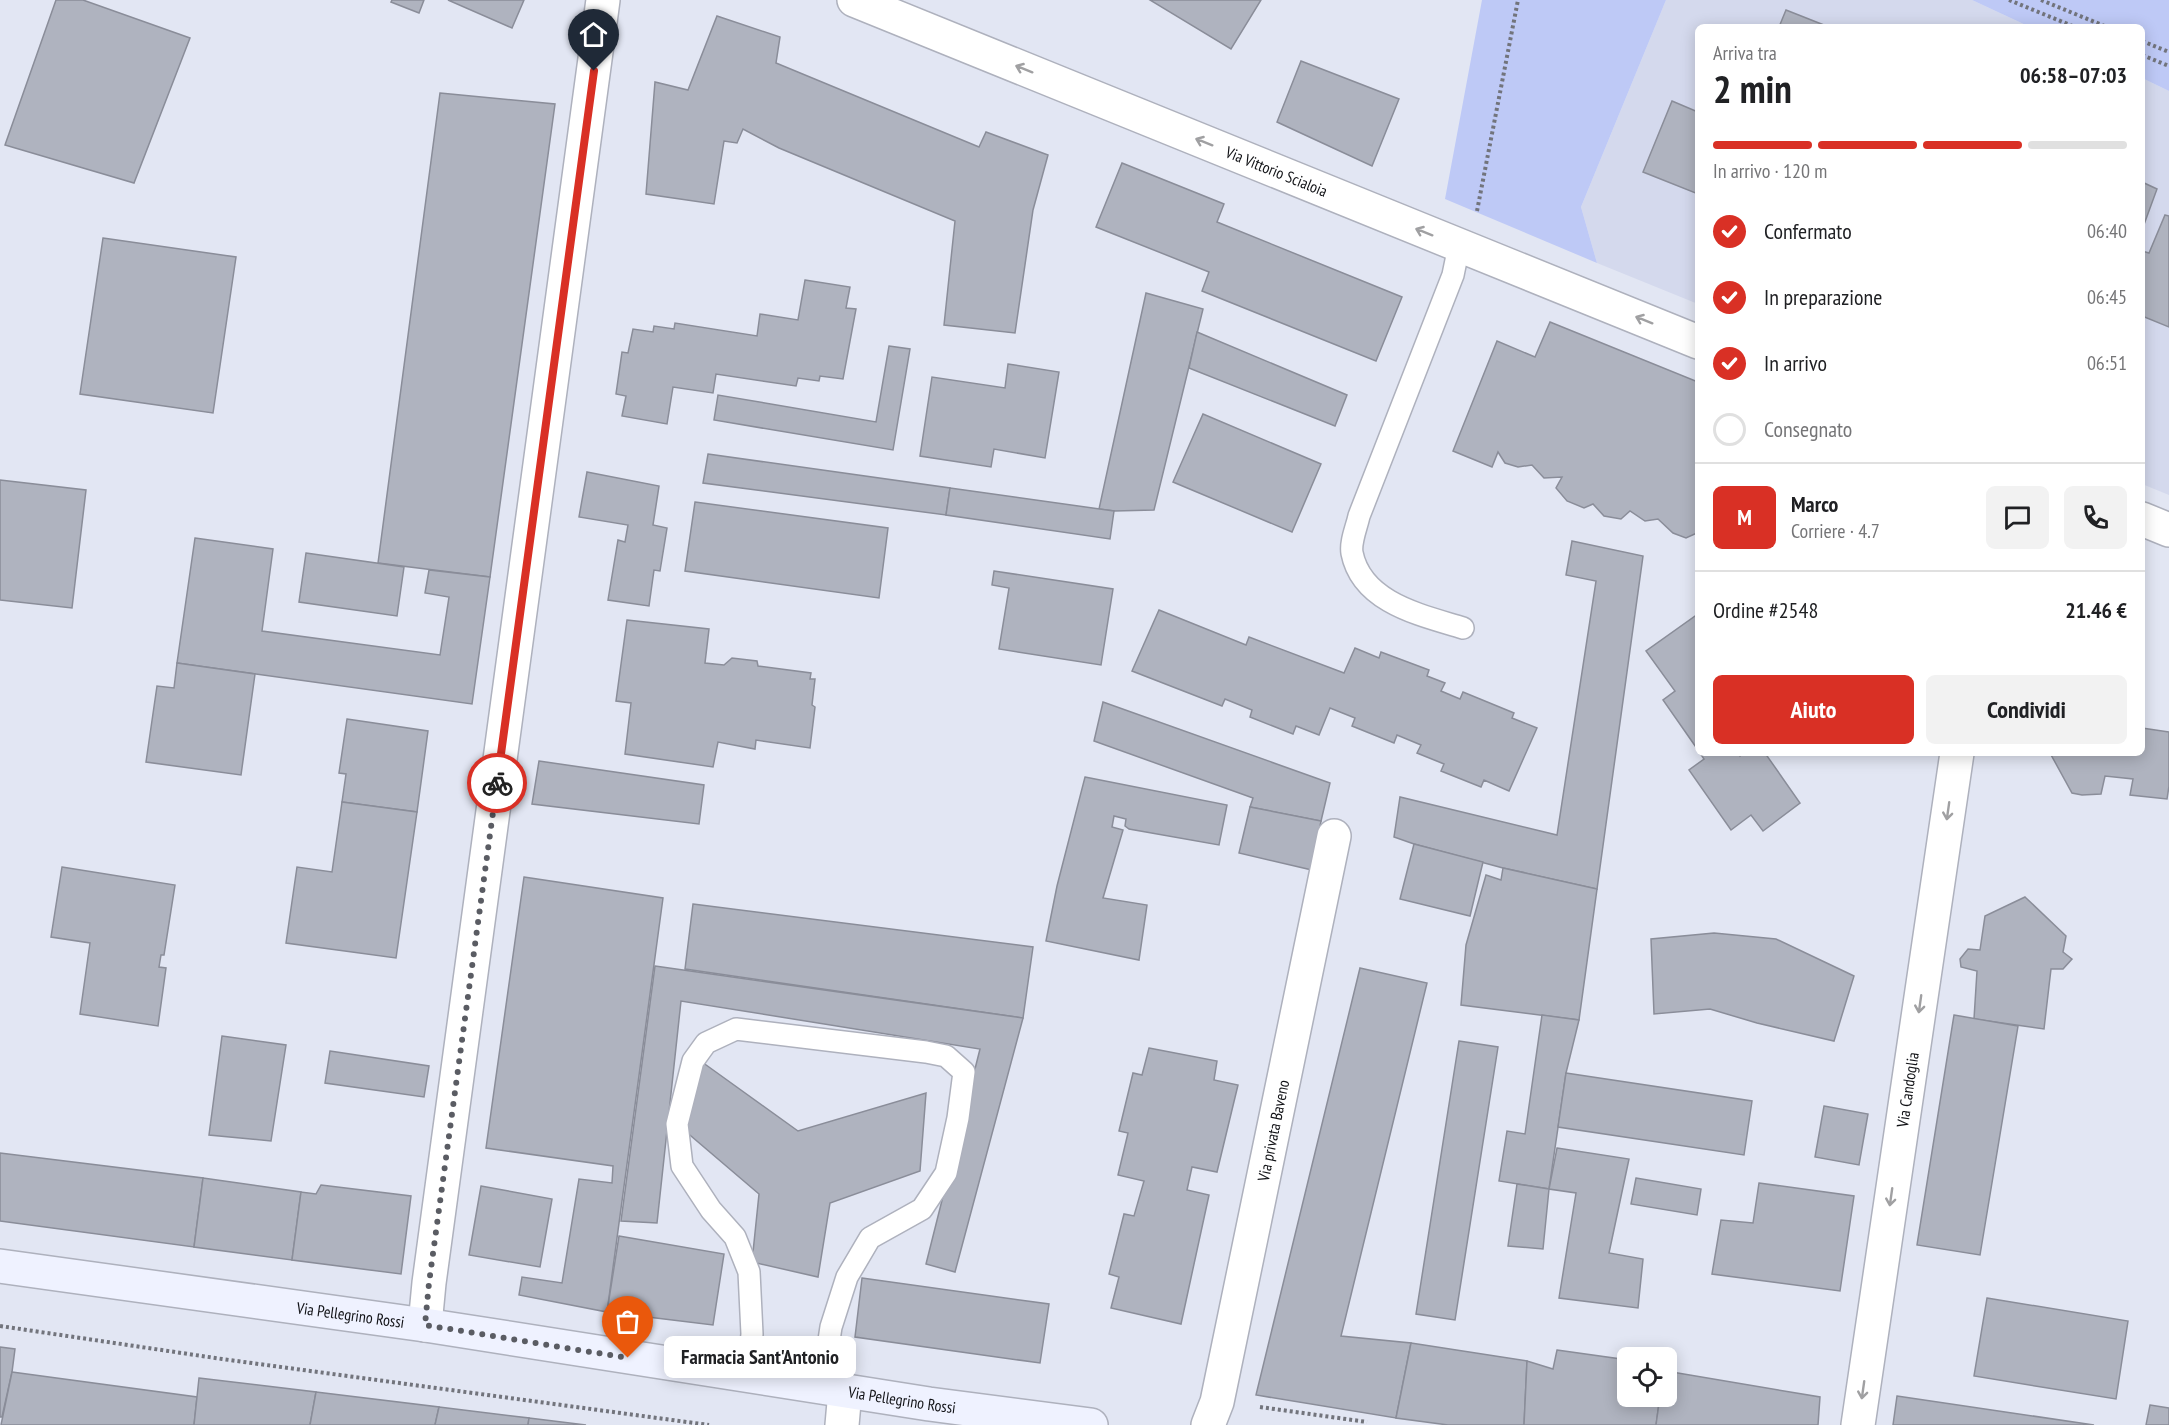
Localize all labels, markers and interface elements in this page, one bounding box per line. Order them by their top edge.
pin [568,9,619,71]
icon: home [577,18,610,51]
text: Arriva tra [1713,40,1777,66]
text: 06:58–07:03 [2020,61,2127,89]
one-way arrow [1015,63,1034,74]
text: 2 min [1713,63,1792,114]
one-way arrow [1196,136,1214,147]
street label: Via Vittorio Scialoia [1222,141,1330,201]
text: In arrivo · 120 m [1713,158,1827,184]
icon: check [1713,215,1746,248]
text: Confermato [1764,217,1852,245]
text: 06:40 [2087,218,2127,244]
one-way arrow [1415,226,1434,237]
icon: check [1713,281,1746,314]
text: In preparazione [1764,283,1882,311]
text: 06:45 [2087,284,2127,310]
one-way arrow [1635,314,1653,325]
icon: check [1713,347,1746,380]
text: In arrivo [1764,349,1827,377]
text: 06:51 [2087,350,2127,376]
text: Consegnato [1764,415,1852,443]
button: chat [1986,486,2049,549]
button: phone [2064,486,2127,549]
text: Marco [1791,490,1838,518]
text: M [1737,503,1752,531]
text: Corriere · 4.7 [1791,518,1880,544]
text: Ordine #2548 [1713,596,1818,624]
text: 21.46 € [2065,596,2127,624]
button: Aiuto [1713,675,1914,744]
button: Condividi [1926,675,2127,744]
courier [467,753,527,813]
icon: bike [481,767,514,800]
one-way arrow [1943,800,1954,820]
one-way arrow [1914,993,1925,1013]
street label: Via Candoglia [1892,1051,1923,1130]
street label: Via privata Baveno [1253,1078,1293,1184]
one-way arrow [1886,1186,1897,1206]
pin [602,1296,653,1358]
street label: Via Pellegrino Rossi [295,1297,406,1332]
icon: bag [611,1305,644,1338]
callout: Farmacia Sant'Antonio [664,1337,856,1379]
text: Farmacia Sant'Antonio [681,1344,839,1370]
map controls [1617,1347,1677,1407]
button: locate [1617,1347,1677,1407]
one-way arrow [1858,1379,1869,1399]
street label: Via Pellegrino Rossi [846,1381,957,1417]

